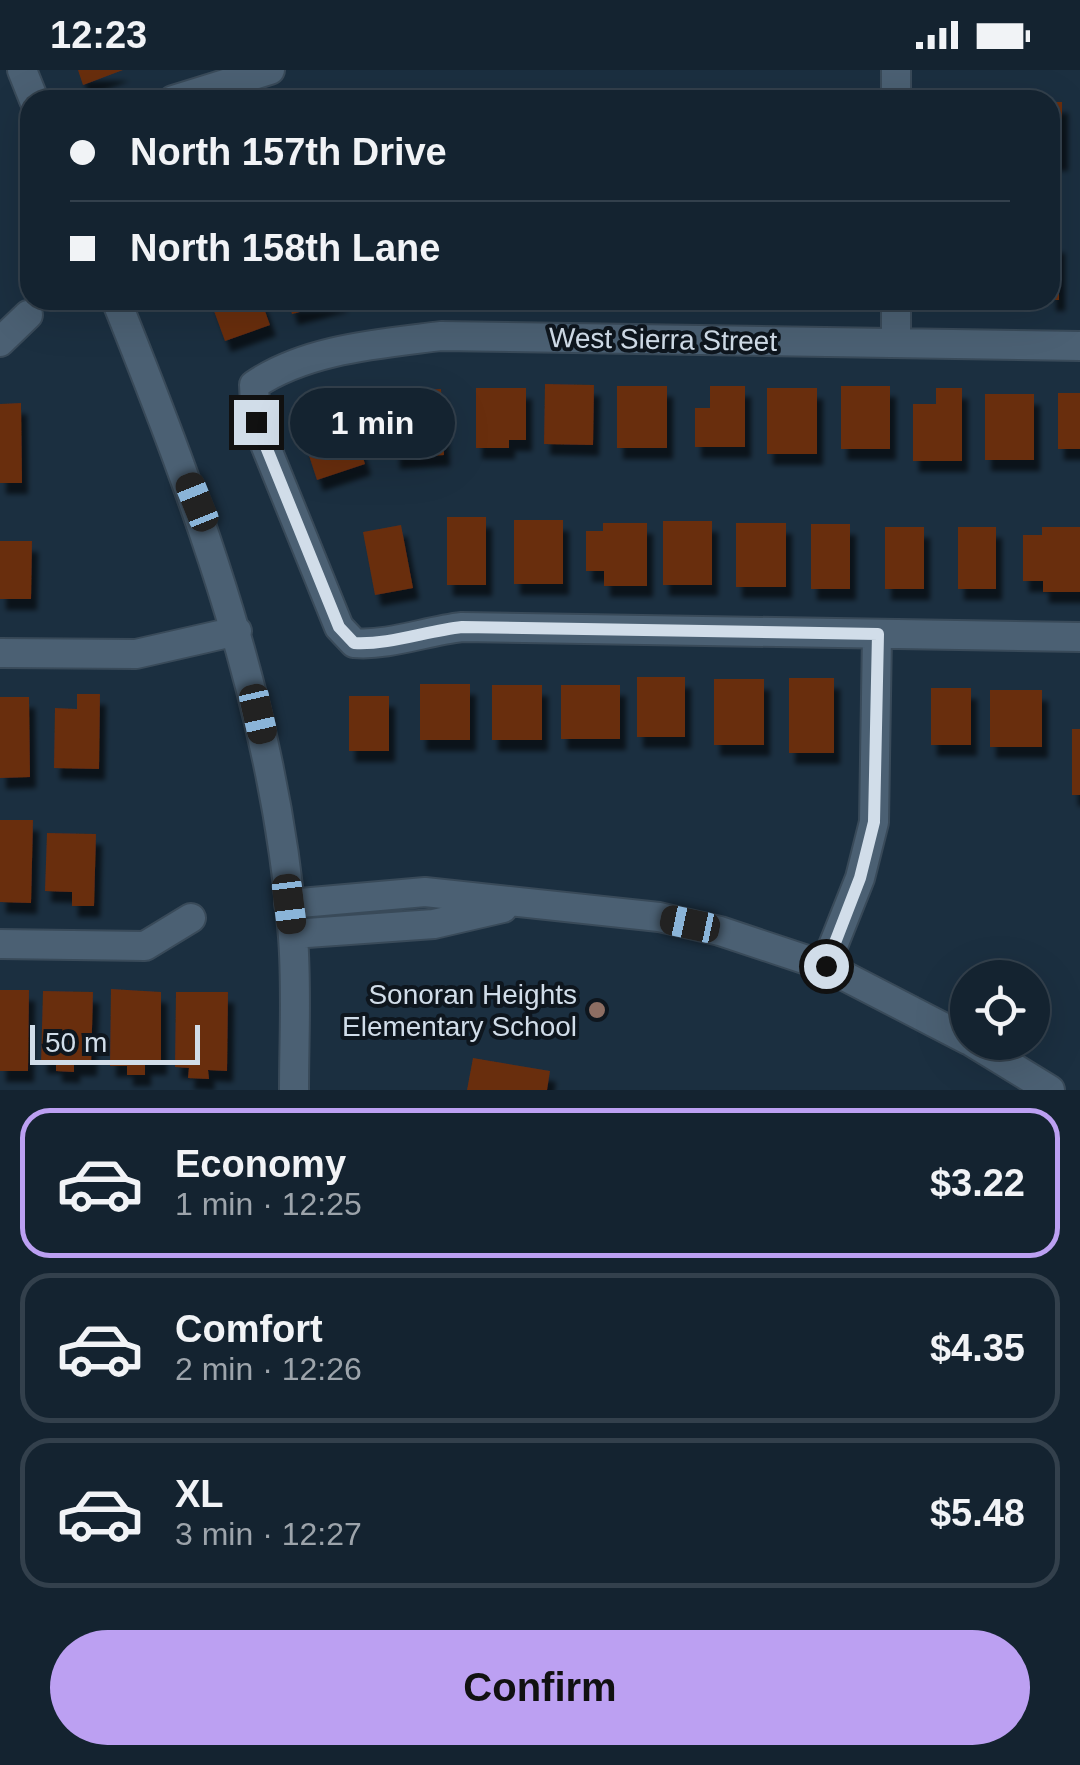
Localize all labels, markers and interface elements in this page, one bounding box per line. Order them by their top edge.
text: 12:23 [50,14,147,56]
text: North 157th Drive [130,131,447,173]
text: North 158th Lane [130,227,440,269]
street label: West Sierra Street [549,322,778,357]
callout: 1 min [291,387,456,457]
route end [234,400,279,445]
text: 1 min [331,405,414,441]
car [172,469,222,535]
car [237,681,279,747]
car [270,872,308,936]
car [658,903,722,945]
route start [804,944,849,989]
map controls [950,960,1050,1060]
button: locate [950,960,1050,1060]
place label: Sonoran Heights Elementary School [342,979,577,1042]
marker: Sonoran Heights Elementary School [586,999,608,1021]
scale bar [30,1020,200,1064]
text: 50 m [45,1027,107,1058]
icon: car [55,1138,145,1228]
text: Economy [175,1143,346,1185]
text: $3.22 [930,1162,1025,1204]
text: 1 min · 12:25 [175,1186,362,1222]
icon: car [55,1303,145,1393]
text: Comfort [175,1308,323,1350]
text: $4.35 [930,1327,1025,1369]
text: 2 min · 12:26 [175,1351,362,1387]
icon: car [55,1468,145,1558]
text: XL [175,1473,224,1515]
text: $5.48 [930,1492,1025,1534]
text: 3 min · 12:27 [175,1516,362,1552]
button: Confirm [50,1630,1030,1745]

